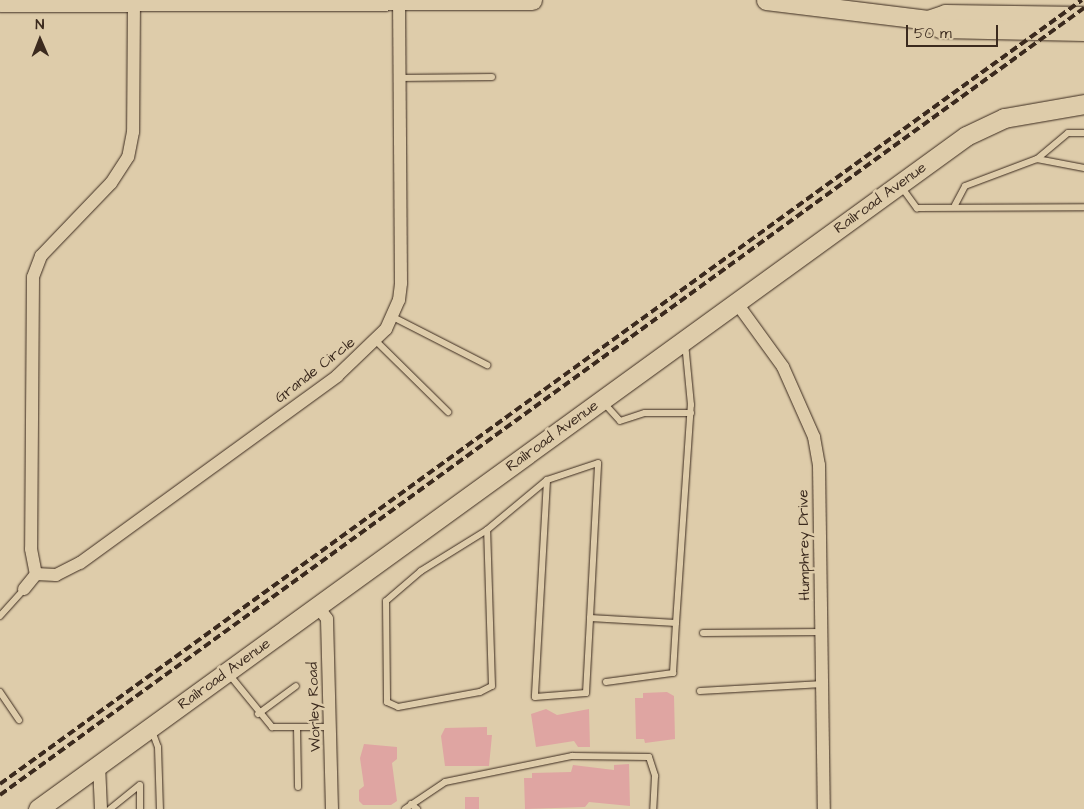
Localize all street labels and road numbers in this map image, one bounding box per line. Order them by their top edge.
street label: Railroad Avenue [830,158,930,238]
street label: Grande Circle [271,333,359,407]
street label: Railroad Avenue [502,396,602,476]
street label: Humphrey Drive [794,489,814,601]
street label: Railroad Avenue [174,634,274,714]
street label: Worley Road [303,662,325,752]

